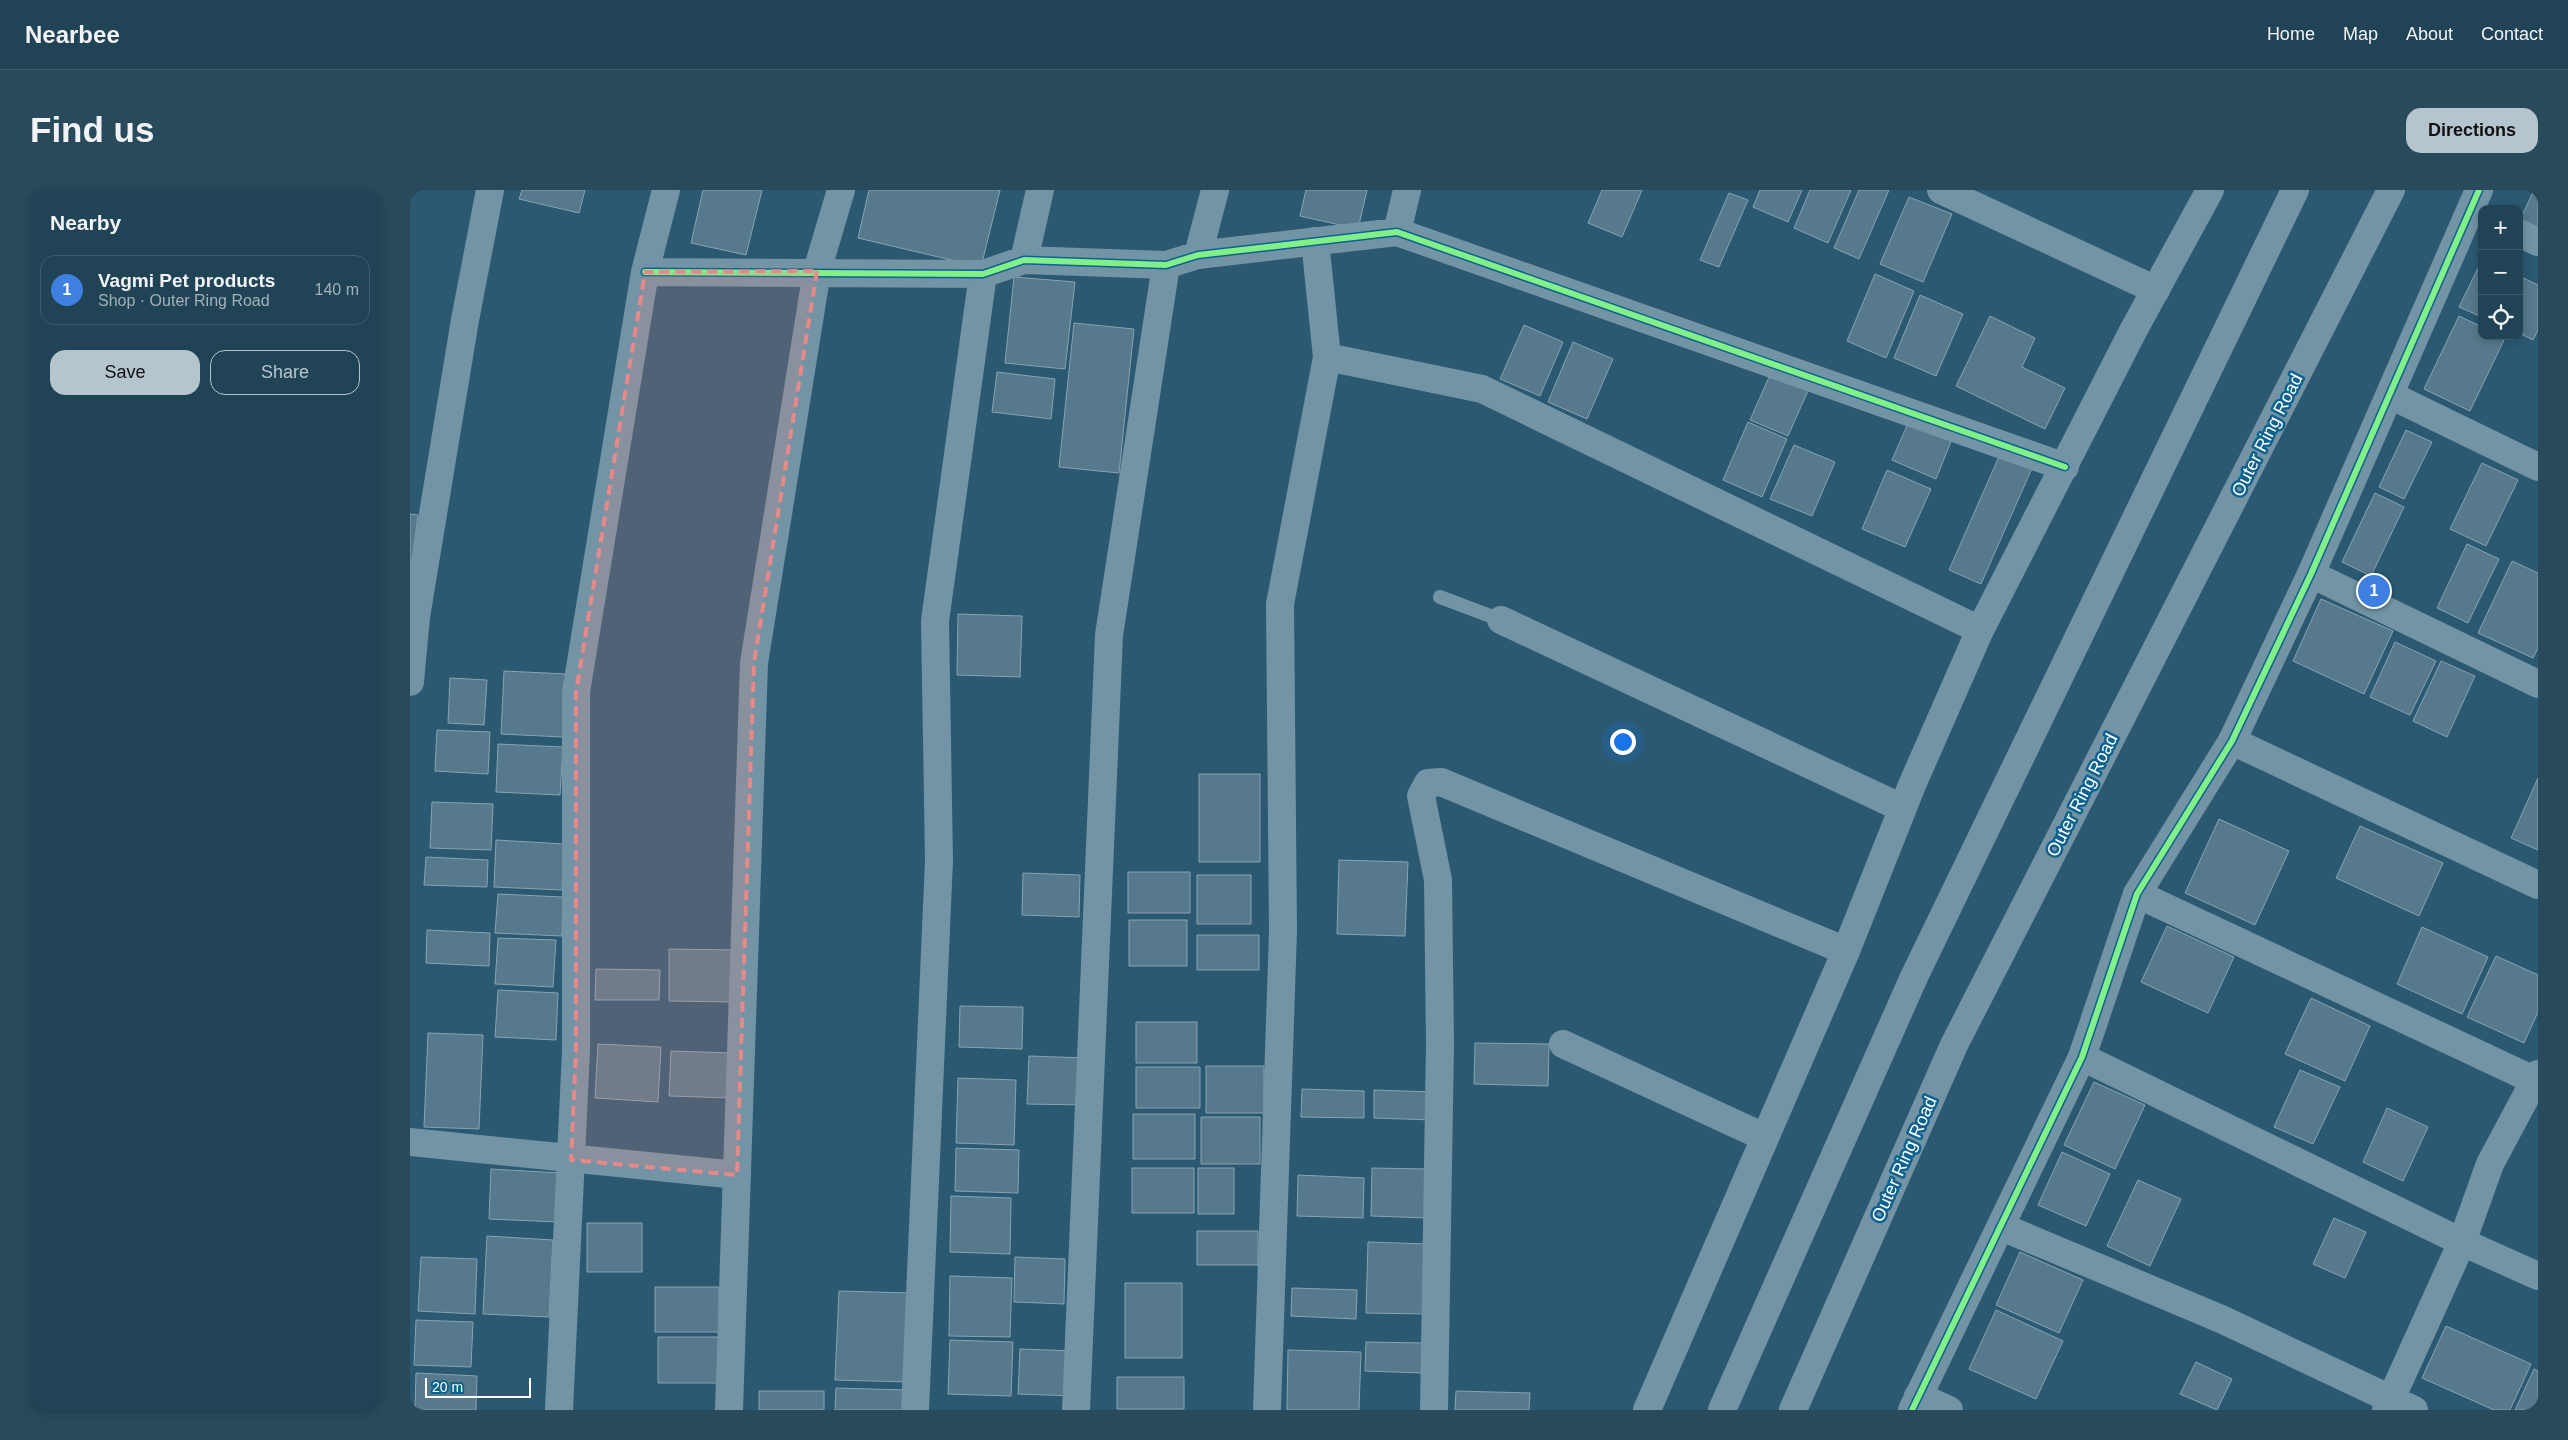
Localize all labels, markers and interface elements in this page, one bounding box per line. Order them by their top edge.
text: Nearbee [25,21,120,48]
text: Home [2267,24,2315,44]
text: Map [2343,24,2378,44]
text: About [2406,24,2453,44]
text: Contact [2481,24,2543,44]
button: Directions [2406,108,2538,153]
text: Find us [30,110,154,149]
map controls [2478,205,2523,340]
button: + [2478,205,2523,250]
text: Nearby [50,211,121,234]
button: − [2478,250,2523,295]
text: Vagmi Pet products [98,270,275,291]
text: 1 [63,281,71,298]
text: 140 m [315,281,359,298]
text: Shop · Outer Ring Road [98,292,270,309]
button: locate [2478,295,2523,340]
button: Save [50,350,200,395]
button: Share [210,350,360,395]
street label: Outer Ring Road [2227,370,2307,500]
pin: 1 [2358,572,2390,610]
your location [1610,729,1636,755]
street label: Outer Ring Road [2042,730,2122,860]
street label: Outer Ring Road [1867,1093,1941,1225]
scale bar [425,1375,531,1398]
text: 20 m [432,1379,463,1395]

